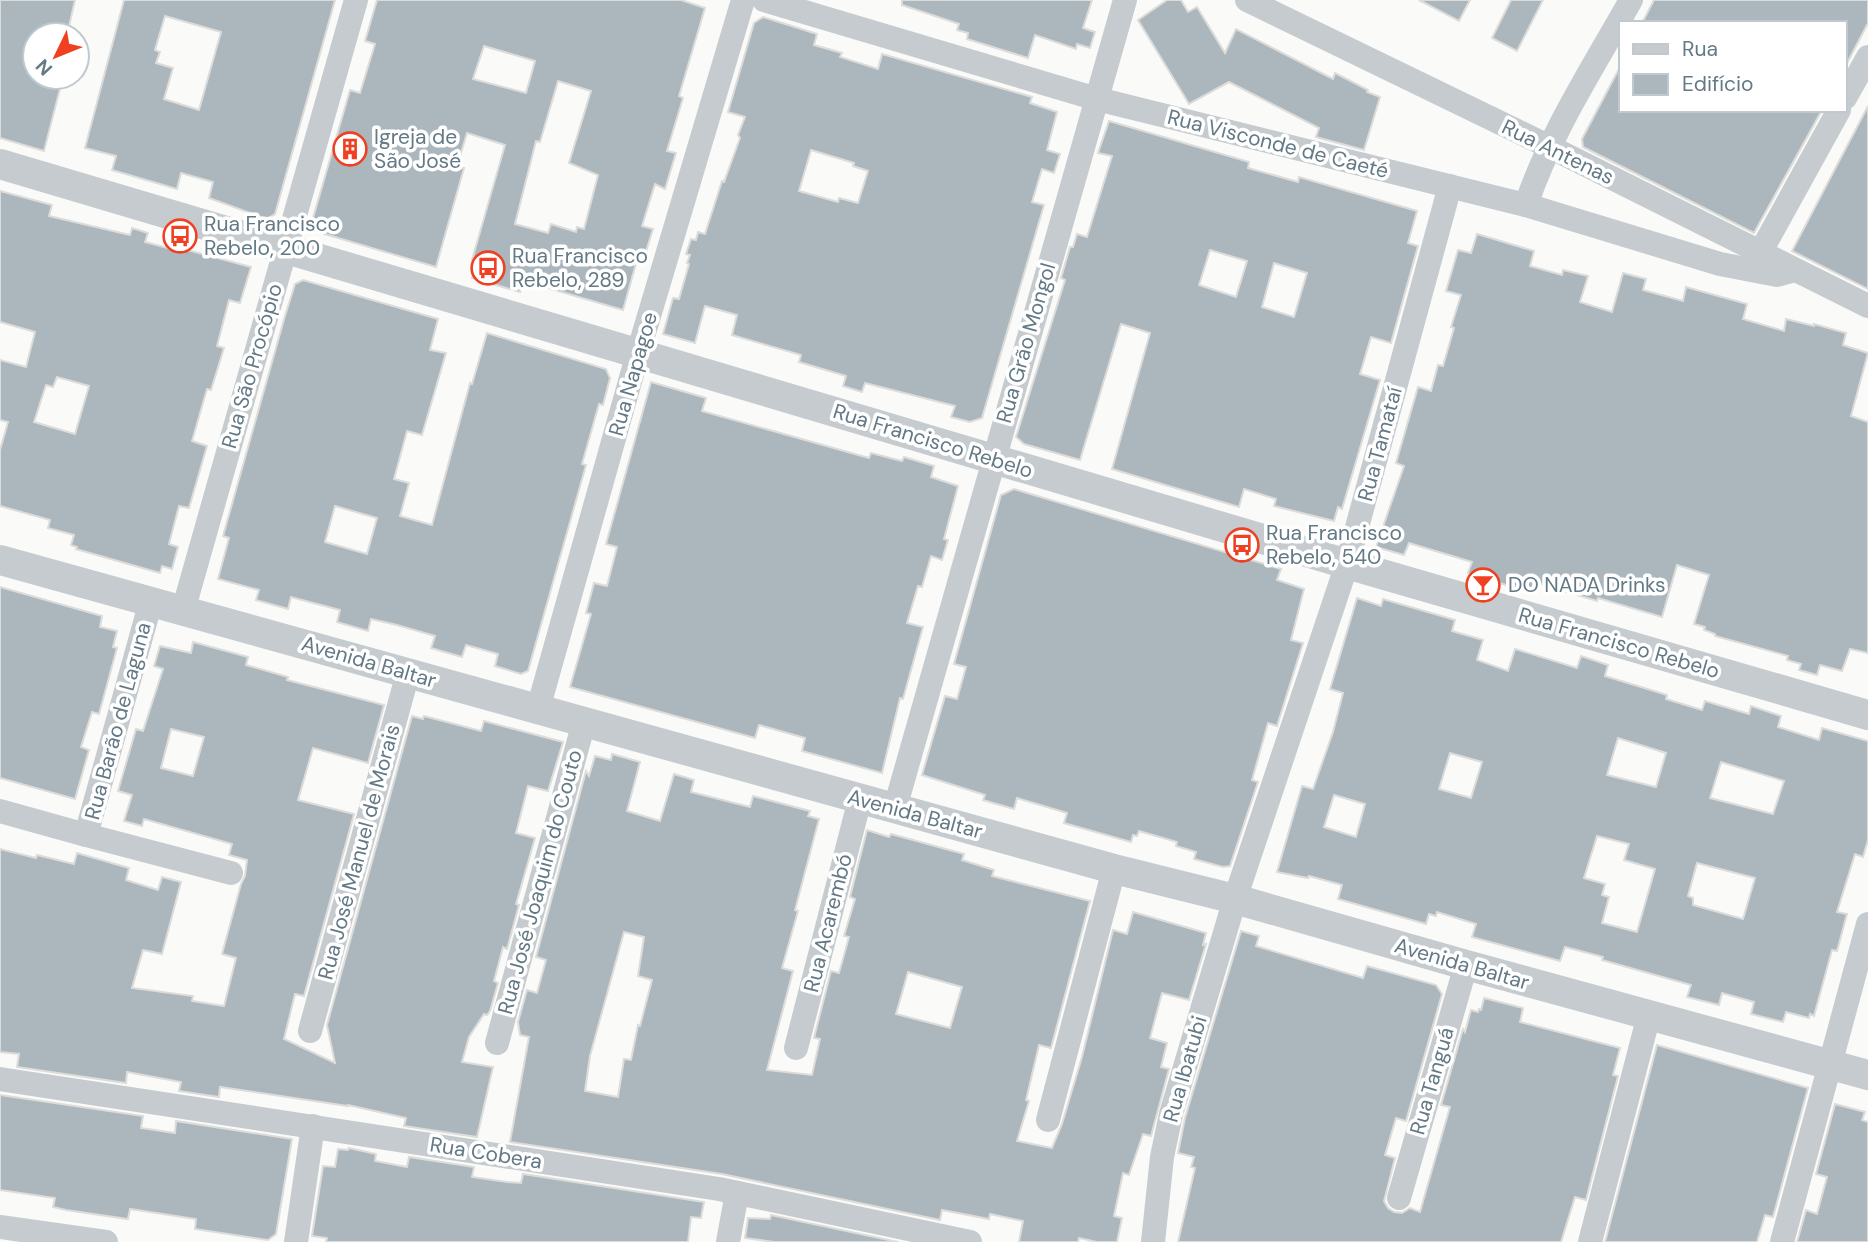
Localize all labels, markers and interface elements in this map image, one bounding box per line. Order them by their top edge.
north arrow [21,21,91,91]
legend [1619,21,1847,112]
text: Rua [1682,35,1718,63]
text: N [30,54,58,81]
text: Edifício [1682,70,1753,98]
street label: Rua Visconde de Caeté [1165,103,1392,185]
street label: Rua Antenas [1497,113,1619,191]
place label: Igreja de São José [374,123,461,175]
building icon: Igreja de São José [331,130,369,168]
place label: Rua Francisco Rebelo, 200 [204,210,340,262]
bus stop icon: Rua Francisco Rebelo, 200 [161,217,199,255]
place label: Rua Francisco Rebelo, 289 [512,242,648,294]
bus stop icon: Rua Francisco Rebelo, 289 [469,249,507,287]
street label: Rua Grão Mongol [990,260,1062,426]
street label: Rua São Procópio [215,280,289,452]
street label: Rua Napagoe [602,309,664,439]
street label: Rua Tamataí [1351,383,1409,504]
street label: Rua Francisco Rebelo [830,397,1036,485]
place label: Rua Francisco Rebelo, 540 [1266,519,1402,571]
bus stop icon: Rua Francisco Rebelo, 540 [1223,526,1261,564]
bar icon: DO NADA Drinks [1464,566,1502,604]
place label: DO NADA Drinks [1508,571,1666,599]
street label: Rua Francisco Rebelo [1515,601,1723,685]
street label: Rua Barão de Laguna [78,619,158,823]
street label: Avenida Baltar [298,629,440,695]
street label: Rua José Manuel de Morais [311,721,407,983]
street label: Rua José Joaquim do Couto [491,747,589,1017]
street label: Avenida Baltar [844,783,986,846]
street label: Rua Acarembó [797,851,859,995]
street label: Avenida Baltar [1391,931,1533,997]
street label: Rua Ibatubi [1156,1013,1214,1125]
street label: Rua Tanguá [1403,1024,1461,1138]
street label: Rua Cobera [428,1130,544,1176]

